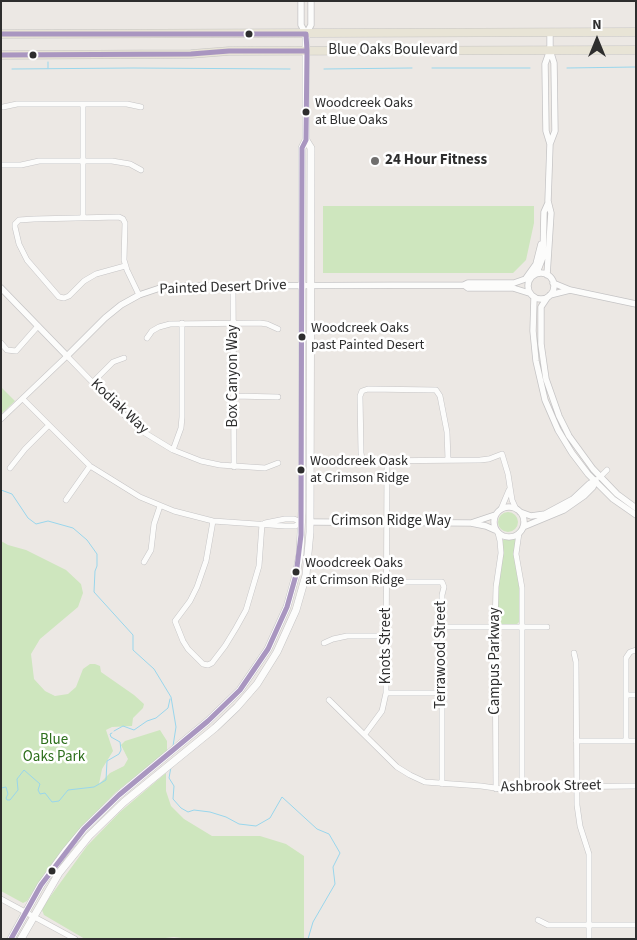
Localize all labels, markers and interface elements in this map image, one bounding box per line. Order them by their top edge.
north arrow [572,15,622,65]
text: N [592,15,602,35]
unlabelled marker [244,29,254,39]
street label: Blue Oaks Boulevard [328,42,458,60]
unlabelled marker [28,50,38,60]
place label: Woodcreek Oaks at Blue Oaks [315,96,413,128]
marker: Woodcreek Oaks at Blue Oaks [301,107,311,117]
place label: 24 Hour Fitness [385,152,487,170]
marker: 24 Hour Fitness [369,155,381,167]
street label: Painted Desert Drive [159,277,287,299]
place label: Woodcreek Oaks past Painted Desert [311,321,424,354]
street label: Box Canyon Way [225,324,243,428]
marker: Woodcreek Oaks past Painted Desert [297,332,307,342]
street label: Kodiak Way [86,376,152,438]
place label: Woodcreek Oask at Crimson Ridge [310,454,409,487]
marker: Woodcreek Oask at Crimson Ridge [296,465,306,475]
street label: Crimson Ridge Way [331,513,451,531]
place label: Woodcreek Oaks at Crimson Ridge [305,556,404,588]
marker: Woodcreek Oaks at Crimson Ridge [291,567,301,577]
street label: Terrawood Street [433,601,451,709]
street label: Campus Parkway [487,607,505,715]
street label: Knots Street [378,608,396,684]
park label: Blue Oaks Park [23,732,85,767]
street label: Ashbrook Street [501,777,601,797]
unlabelled marker [47,866,57,876]

